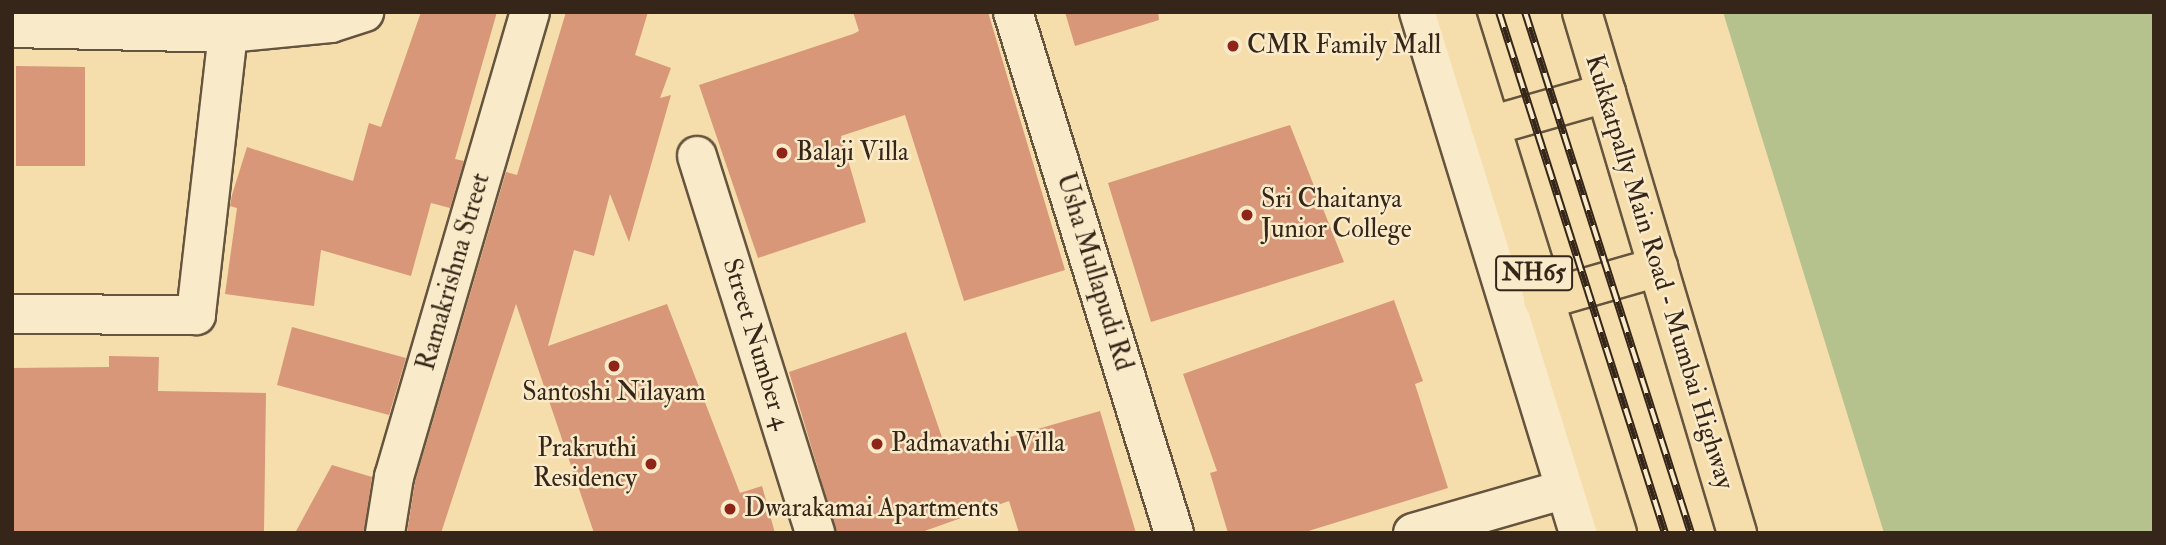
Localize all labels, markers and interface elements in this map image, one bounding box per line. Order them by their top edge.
place label: CMR Family Mall [1247,30,1441,62]
marker: CMR Family Mall [1225,38,1241,54]
street label: Kukkatpally Main Road - Mumbai Highway [1578,51,1740,493]
place label: Balaji Villa [796,137,909,169]
marker: Balaji Villa [774,145,790,161]
street label: Usha Mullapudi Rd [1049,169,1139,375]
street label: Ramakrishna Street [411,170,497,374]
place label: Sri Chaitanya Junior College [1261,184,1412,246]
marker: Sri Chaitanya Junior College [1239,207,1255,223]
road number: NH65 [1494,252,1574,294]
street label: Street Number 4 [715,255,797,433]
marker: Santoshi Nilayam [606,358,622,374]
place label: Santoshi Nilayam [522,377,706,409]
place label: Padmavathi Villa [891,428,1065,460]
place label: Prakruthi Residency [533,433,637,494]
marker: Padmavathi Villa [869,436,885,452]
marker: Prakruthi Residency [643,456,659,472]
place label: Dwarakamai Apartments [744,493,998,525]
marker: Dwarakamai Apartments [722,501,738,517]

